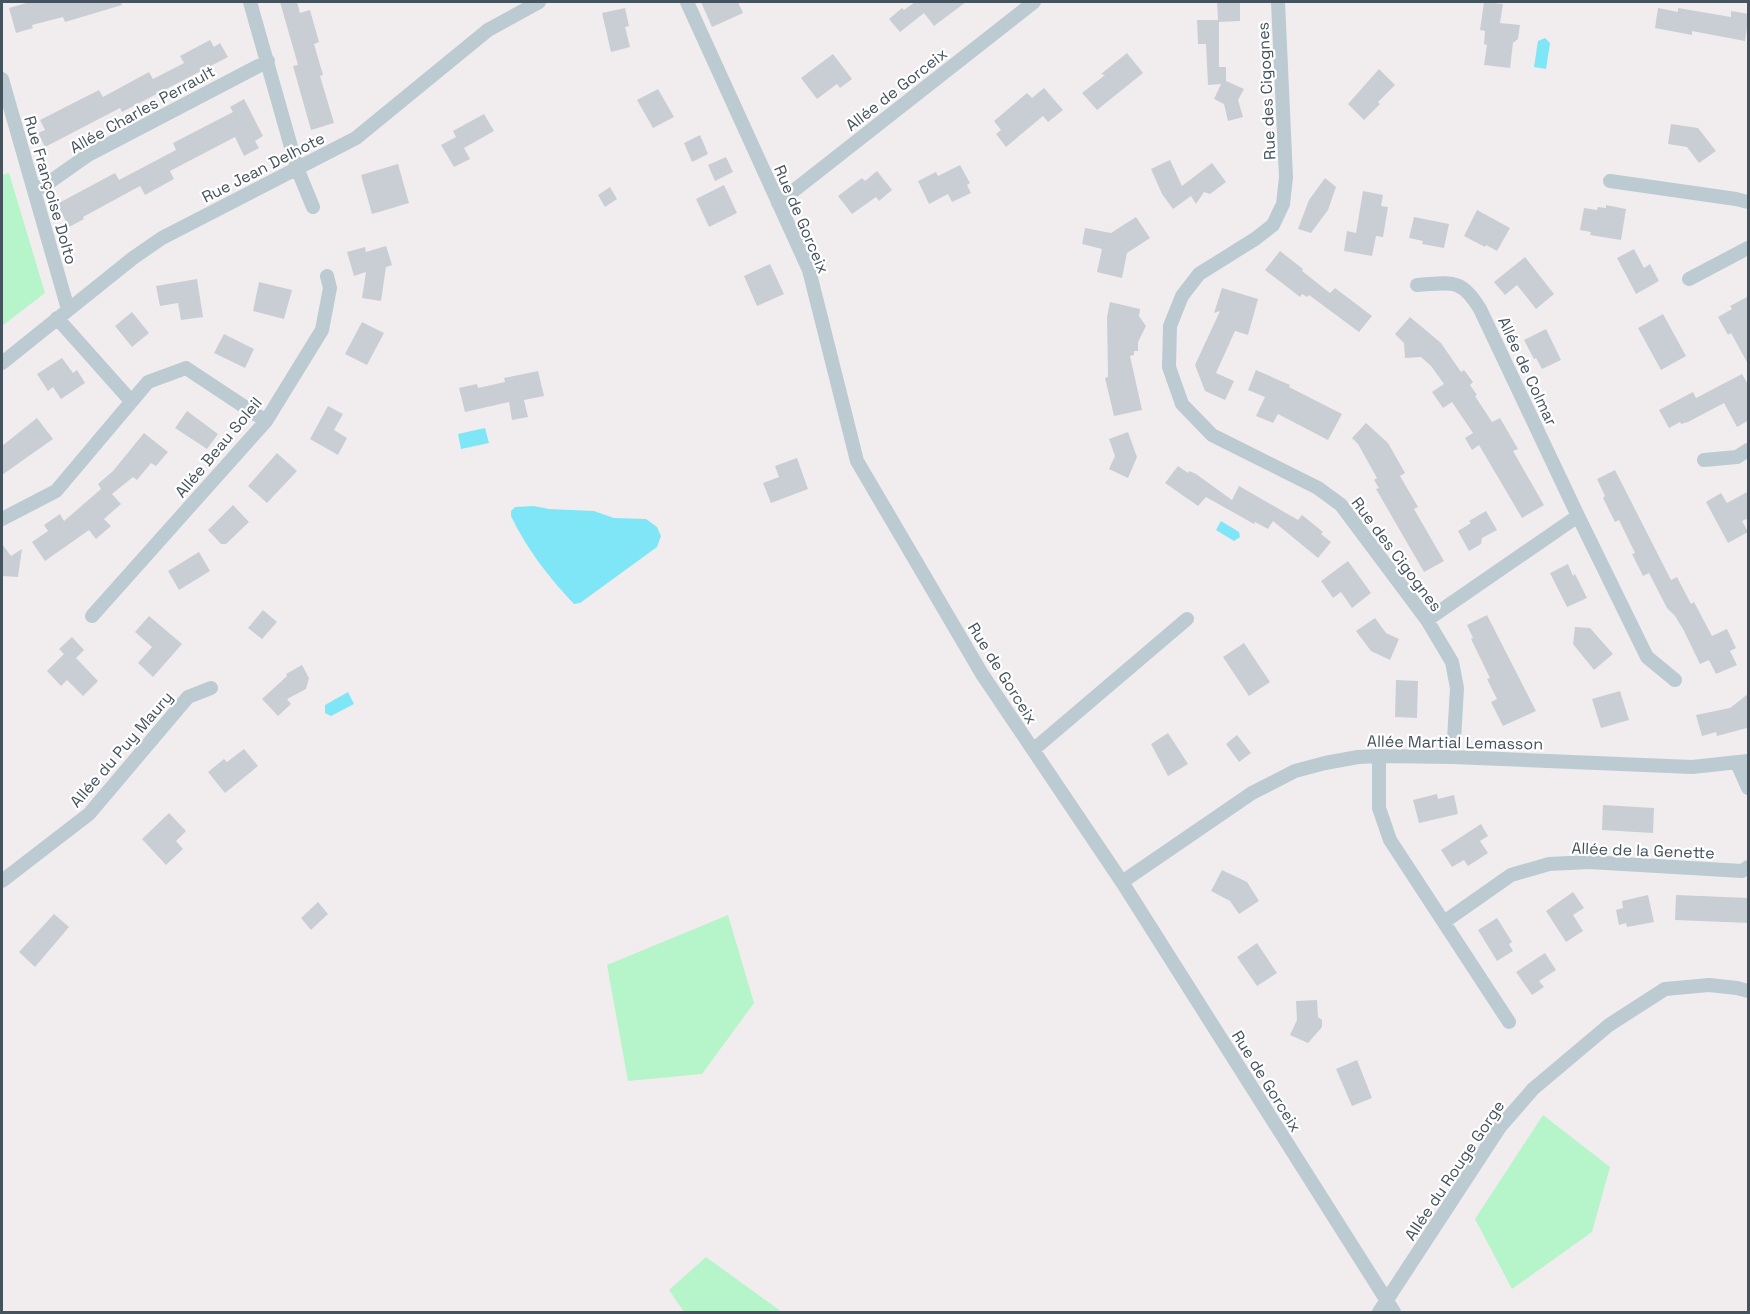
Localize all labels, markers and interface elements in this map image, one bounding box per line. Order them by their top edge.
street label: Rue des Cigognes [1252,21,1281,160]
street label: Allée de Gorceix [841,43,951,136]
street label: Allée Charles Perrault [66,61,219,158]
street label: Rue Françoise Dolto [19,113,82,267]
street label: Rue Jean Delhote [198,127,328,207]
street label: Rue de Gorceix [769,162,834,277]
street label: Allée de Colmar [1493,313,1562,429]
street label: Allée Beau Soleil [170,393,267,502]
street label: Rue des Cigognes [1347,493,1447,616]
street label: Rue de Gorceix [963,619,1042,728]
street label: Allée du Puy Maury [65,687,178,812]
street label: Allée Martial Lemasson [1367,730,1543,755]
street label: Allée de la Genette [1571,838,1715,863]
street label: Rue de Gorceix [1227,1027,1306,1136]
street label: Allée du Rouge Gorge [1400,1096,1509,1244]

